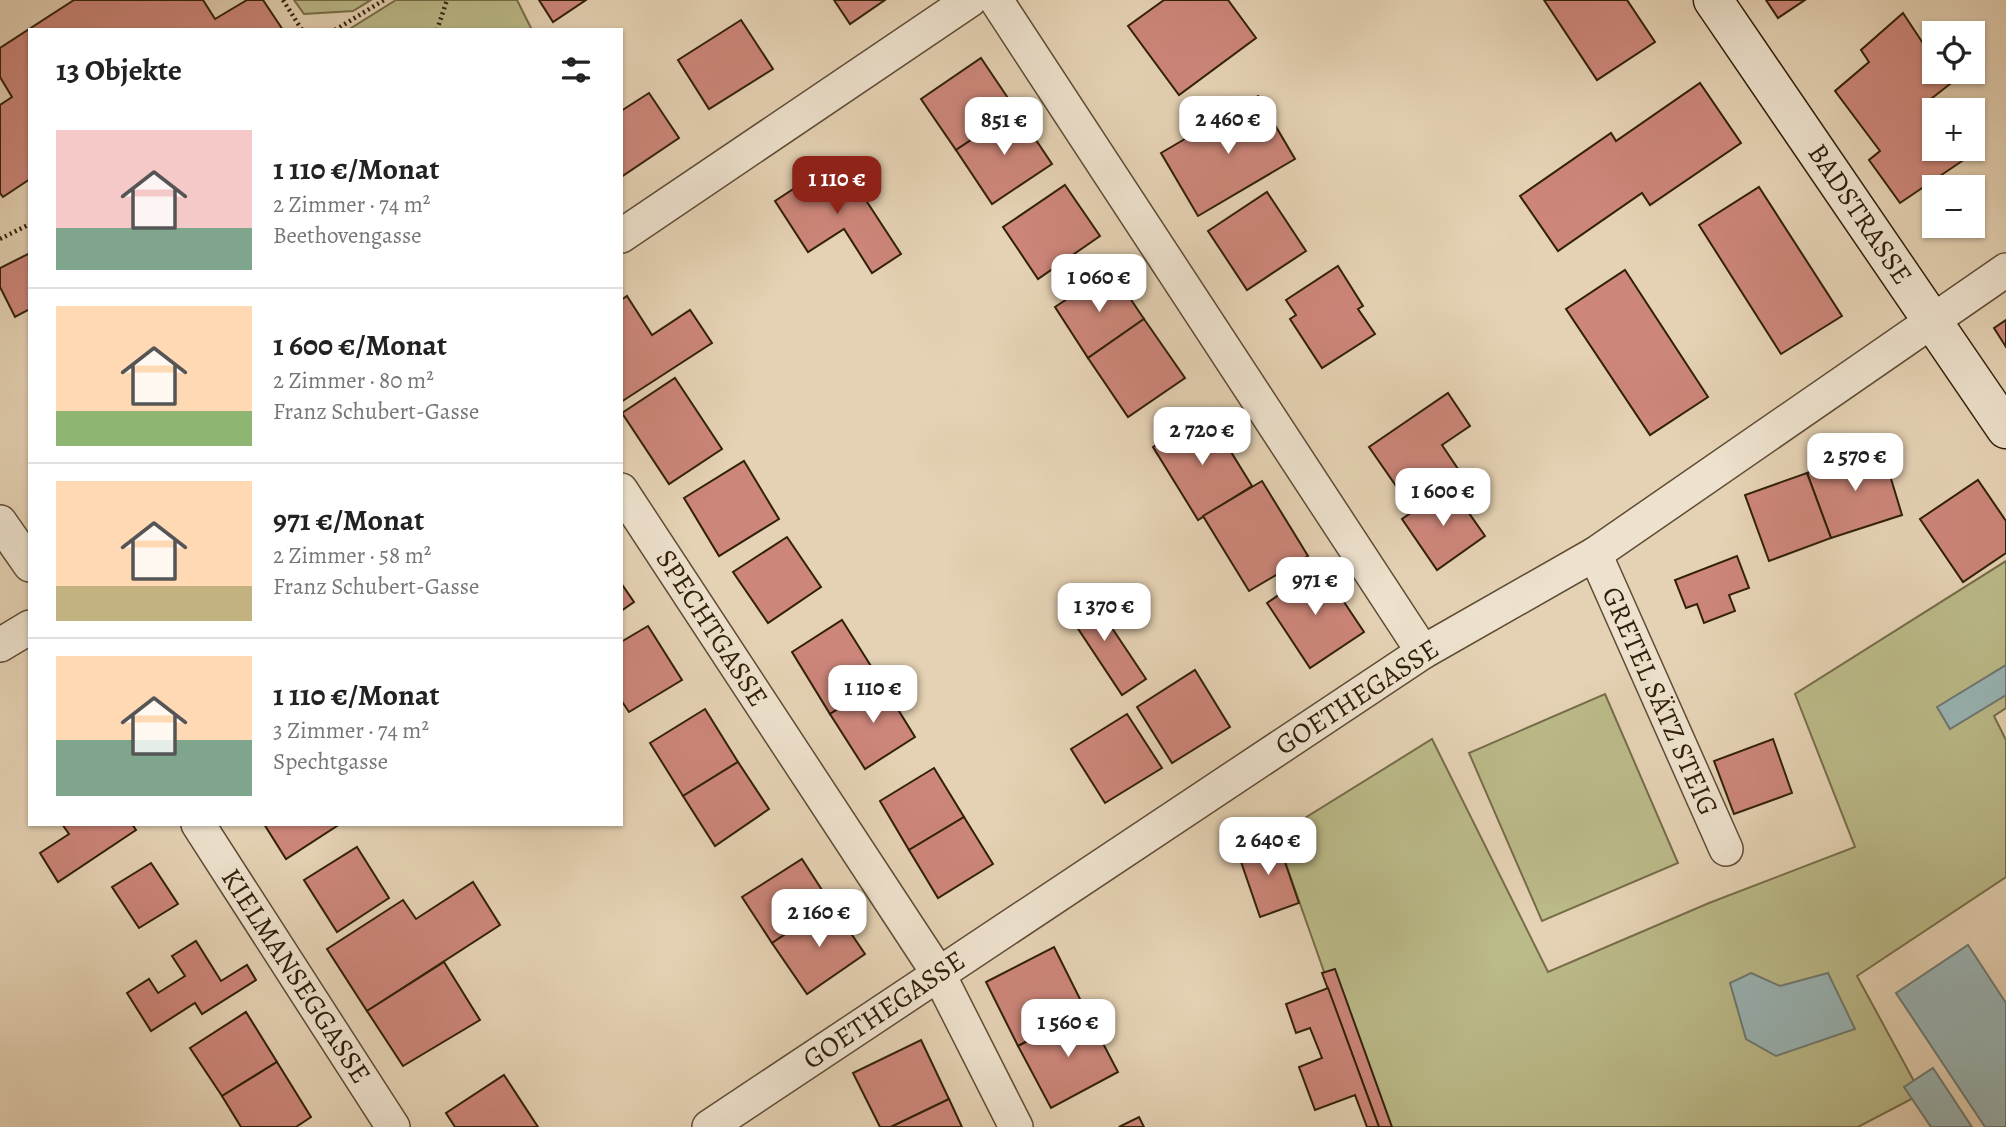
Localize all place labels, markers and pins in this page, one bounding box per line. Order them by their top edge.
pin: 2 460 € [1163,96,1293,156]
pin: 851 € [955,97,1053,157]
pin: 1 110 € [772,156,902,216]
pin: 1 060 € [1034,254,1164,314]
pin: 2 720 € [1137,407,1267,467]
pin: 2 570 € [1790,434,1920,493]
pin: 1 600 € [1378,468,1508,528]
pin: 971 € [1266,558,1364,617]
pin: 1 370 € [1039,584,1169,643]
pin: 1 110 € [808,666,938,725]
pin: 2 640 € [1203,818,1333,877]
pin: 2 160 € [754,890,884,949]
pin: 1 560 € [1003,1000,1133,1059]

